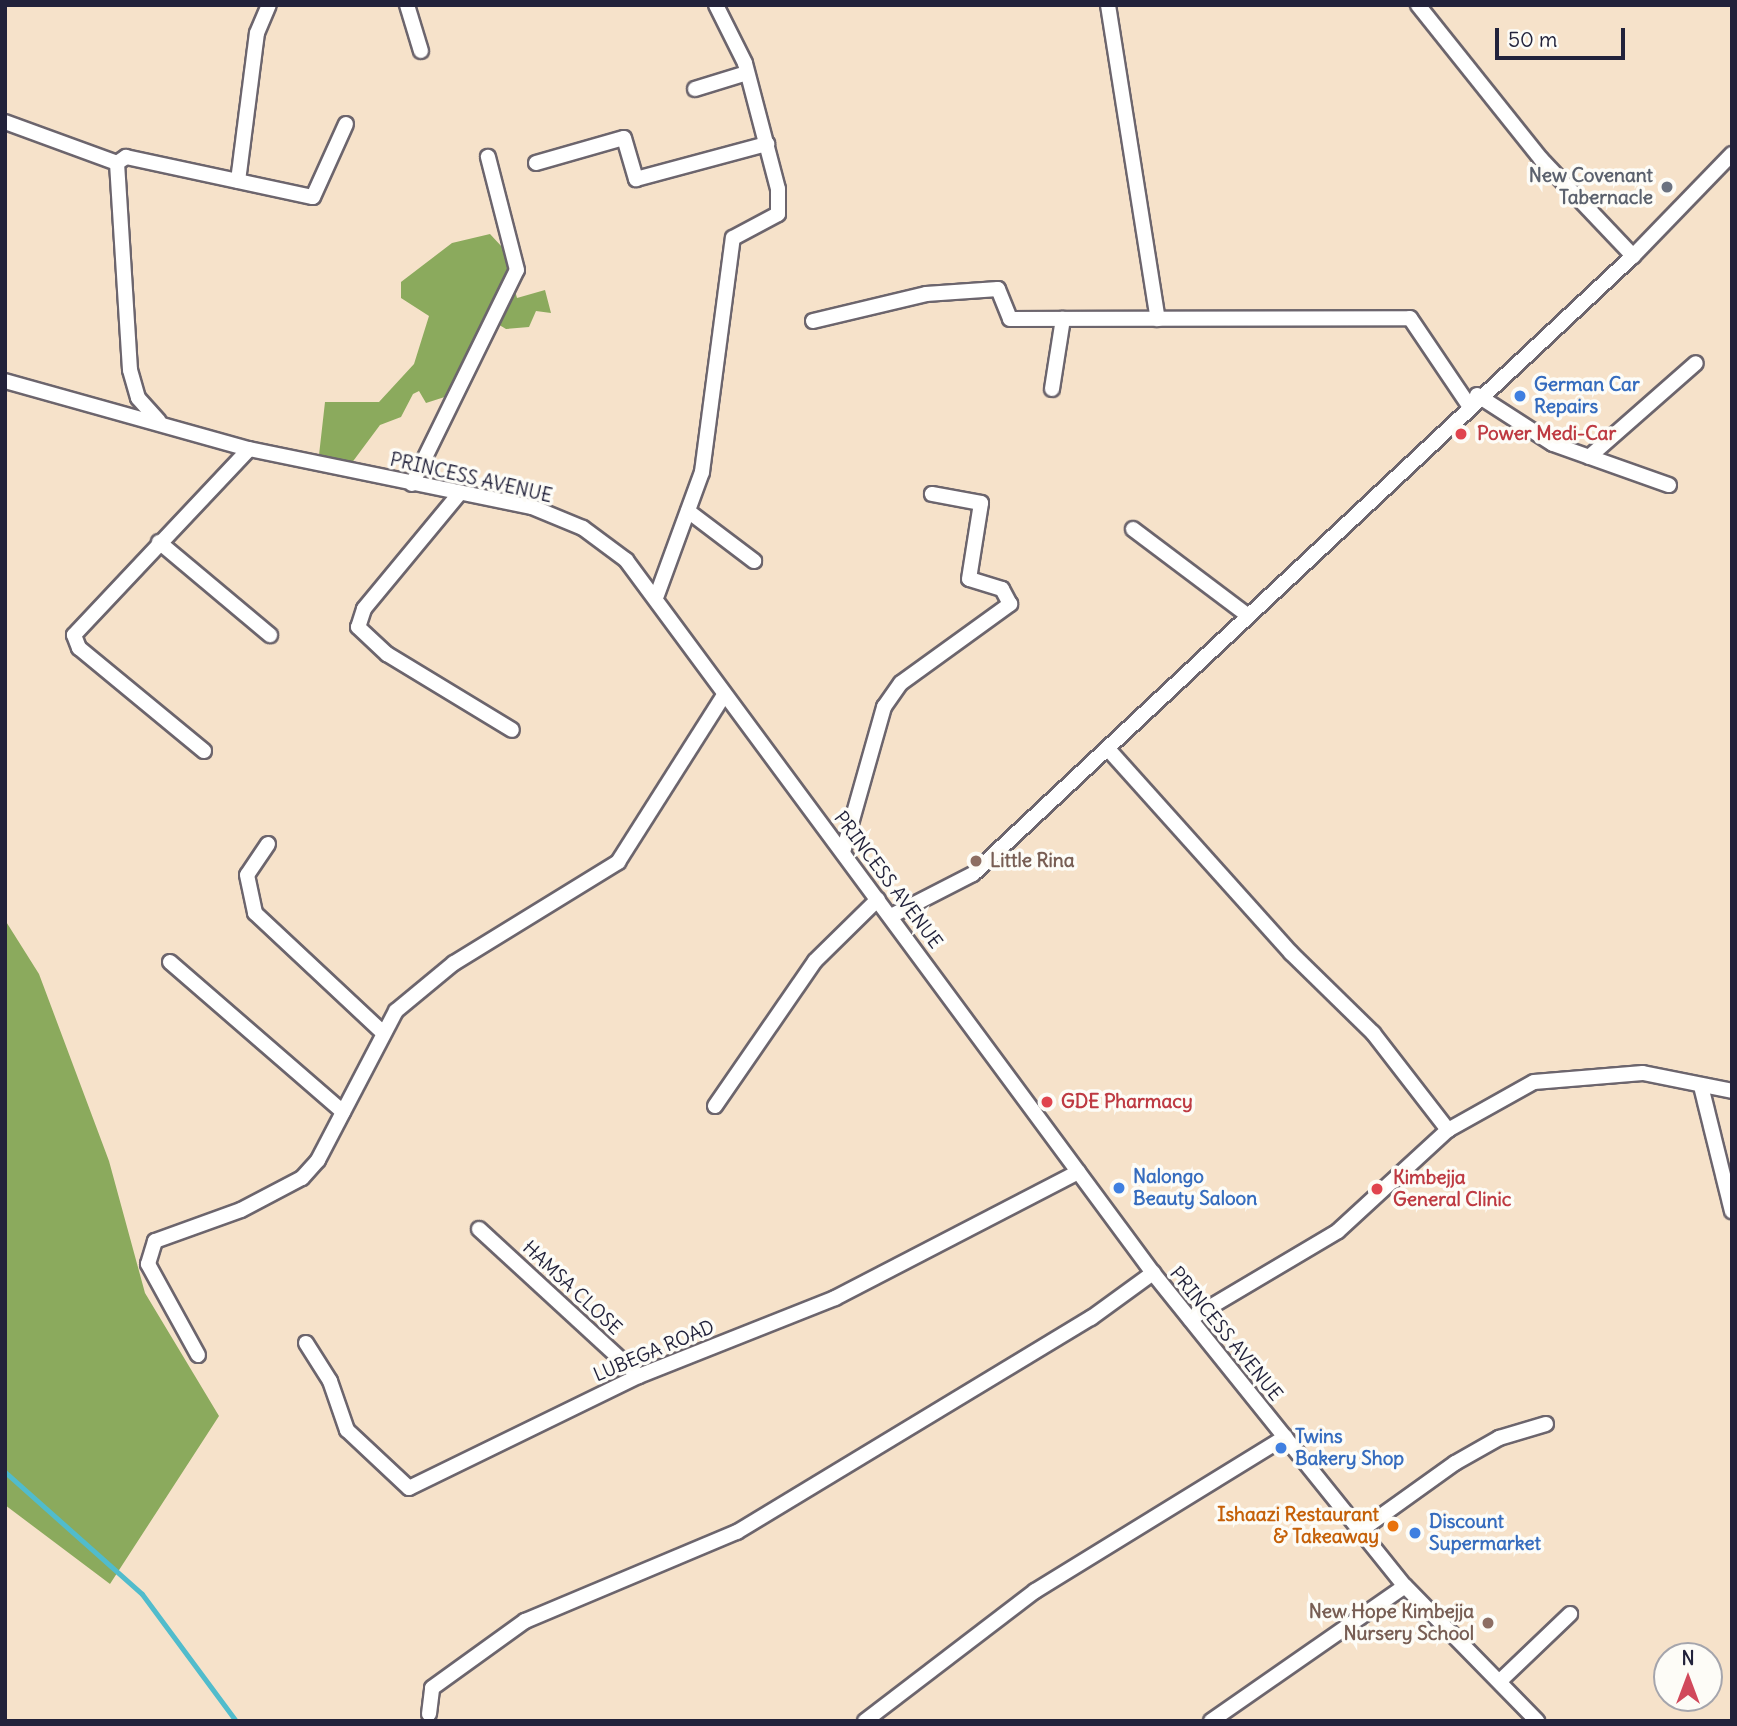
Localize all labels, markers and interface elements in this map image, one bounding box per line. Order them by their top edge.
scale bar [1499,14,1628,58]
text: 50 m [1508,26,1557,53]
place label: New Covenant Tabernacle [1529,165,1653,209]
marker: New Covenant Tabernacle [1659,179,1675,195]
place label: German Car Repairs [1534,374,1640,418]
marker: German Car Repairs [1512,388,1528,404]
place label: Power Medi-Car [1477,423,1616,445]
marker: Power Medi-Car [1451,424,1471,444]
street label: PRINCESS AVENUE [388,448,554,508]
street label: PRINCESS AVENUE [829,807,947,953]
place label: Little Rina [990,850,1075,872]
marker: Little Rina [968,853,984,869]
place label: GDE Pharmacy [1061,1091,1193,1113]
marker: GDE Pharmacy [1039,1094,1055,1110]
place label: Nalongo Beauty Saloon [1133,1166,1257,1210]
place label: Kimbejja General Clinic [1393,1167,1511,1211]
marker: Kimbejja General Clinic [1367,1179,1387,1199]
marker: Nalongo Beauty Saloon [1111,1180,1127,1196]
street label: HAMSA CLOSE [518,1236,626,1340]
street label: PRINCESS AVENUE [1165,1262,1287,1406]
street label: LUBEGA ROAD [590,1315,718,1387]
place label: Twins Bakery Shop [1295,1426,1404,1470]
marker: Twins Bakery Shop [1273,1440,1289,1456]
place label: Ishaazi Restaurant & Takeaway [1217,1504,1379,1548]
place label: Discount Supermarket [1429,1511,1541,1555]
marker: Ishaazi Restaurant & Takeaway [1385,1518,1401,1534]
marker: Discount Supermarket [1407,1525,1423,1541]
place label: New Hope Kimbejja Nursery School [1309,1601,1474,1645]
marker: New Hope Kimbejja Nursery School [1480,1615,1496,1631]
north arrow [1653,1642,1723,1712]
text: N [1681,1646,1695,1670]

